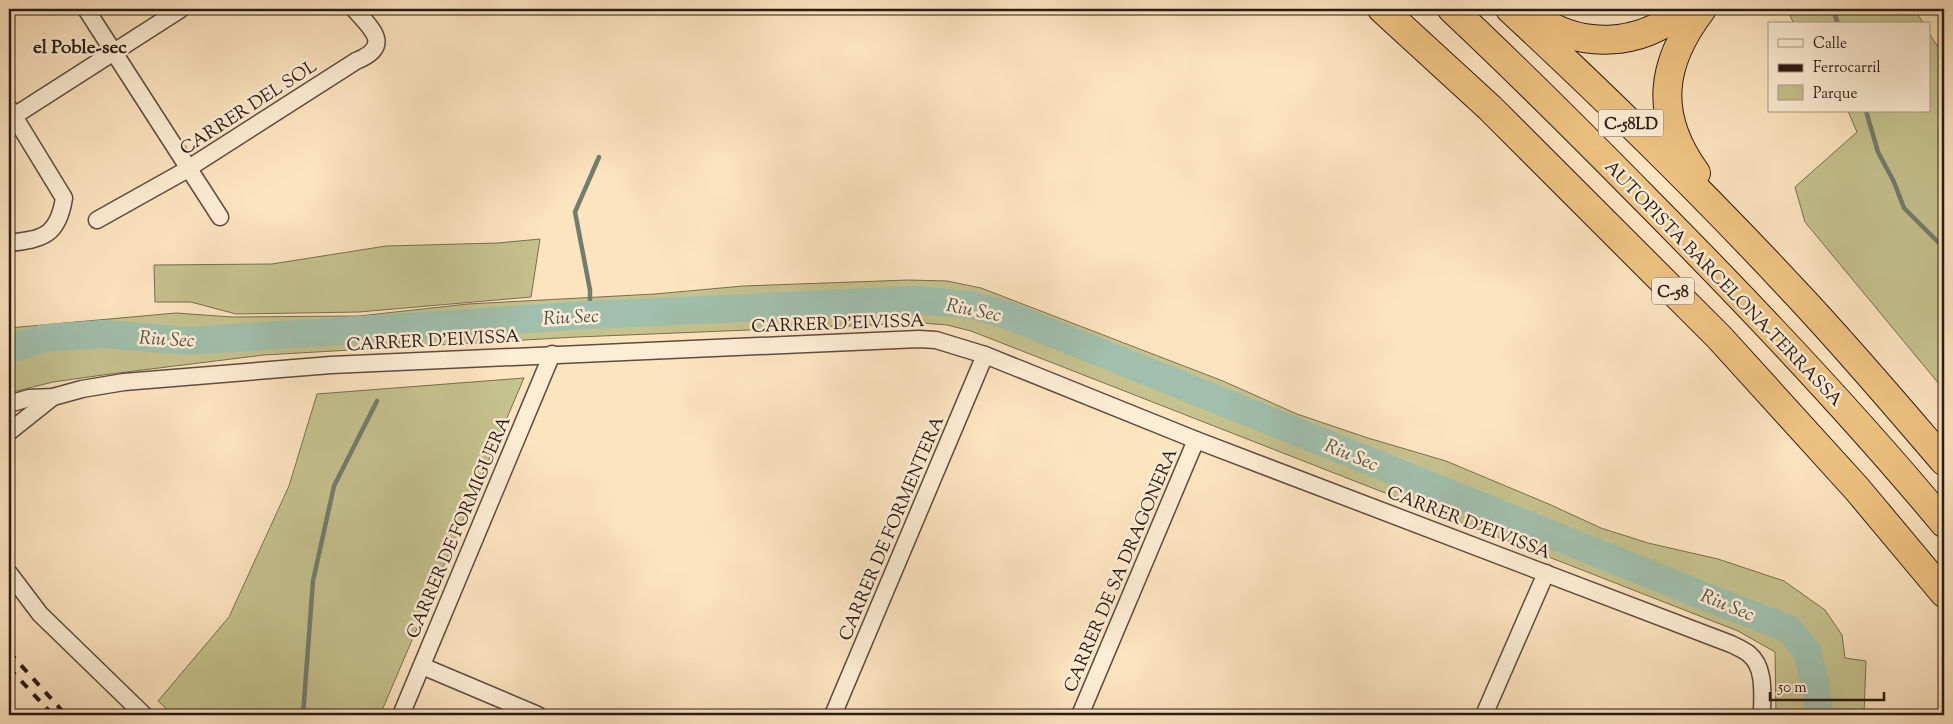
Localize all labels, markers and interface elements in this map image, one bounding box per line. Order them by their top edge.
legend [1768,22,1930,112]
text: Calle [1813,34,1847,55]
district label: el Poble-sec [33,35,127,62]
street label: CARRER DEL SOL [176,55,323,163]
text: Ferrocarril [1813,58,1881,79]
text: Parque [1813,84,1857,105]
road number: C-58LD [1598,110,1664,136]
street label: AUTOPISTA BARCELONA-TERRASSA [1597,155,1848,414]
road number: C-58 [1652,278,1694,304]
water label: Riu Sec [944,293,1003,330]
water label: Riu Sec [543,304,600,333]
street label: CARRER D'EIVISSA [751,309,926,341]
street label: CARRER D'EIVISSA [346,324,521,360]
water label: Riu Sec [138,326,195,355]
street label: CARRER DE FORMIGUERA [401,412,519,643]
street label: CARRER DE FORMENTERA [834,412,952,645]
water label: Riu Sec [1320,433,1382,479]
street label: CARRER DE SA DRAGONERA [1059,444,1185,697]
street label: CARRER D'EIVISSA [1383,481,1554,567]
water label: Riu Sec [1696,583,1758,629]
scale bar [1770,669,1884,701]
text: 50 m [1777,678,1807,699]

